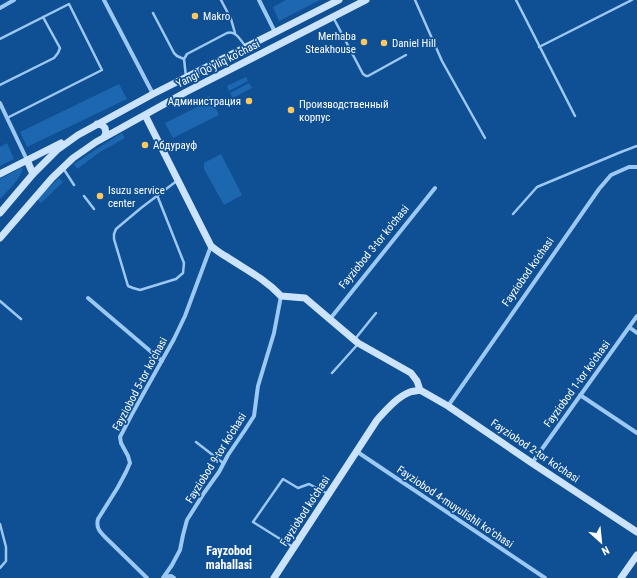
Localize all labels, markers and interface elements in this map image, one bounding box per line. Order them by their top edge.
place label: Makro [203,10,231,23]
marker: Makro [190,11,200,21]
place label: Merhaba Steakhouse [305,30,356,56]
street label: Yangi Qo'yliq ko'chasi [174,37,262,91]
marker: Merhaba Steakhouse [359,37,369,47]
place label: Daniel Hill [392,37,436,50]
marker: Daniel Hill [379,38,389,48]
place label: Администрация [168,95,241,108]
marker: Администрация [244,96,254,106]
place label: Производственный корпус [299,98,389,124]
marker: Производственный корпус [286,105,296,115]
place label: Абдурауф [153,139,197,152]
marker: Абдурауф [140,140,150,150]
place label: Isuzu service center [108,184,165,210]
marker: Isuzu service center [95,191,105,201]
street label: Fayziobod 3-tor ko'chasi [336,203,412,291]
street label: Fayziobod ko'chasi [499,235,557,309]
street label: Fayziobod 5-tor ko'chasi [110,335,170,433]
street label: Fayziobod 1-tor ko'chasi [541,338,613,430]
street label: Fayziobod 9-tor ko'chasi [183,410,249,506]
street label: Fayziobod 2-tor ko'chasi [488,417,582,485]
street label: Fayziobod 4-muyulishli koʻchasi [394,463,516,551]
street label: Fayziobod ko'chasi [277,473,333,549]
north arrow [581,522,621,562]
text: N [599,543,611,558]
district label: Fayzobod mahallasi [206,544,252,572]

